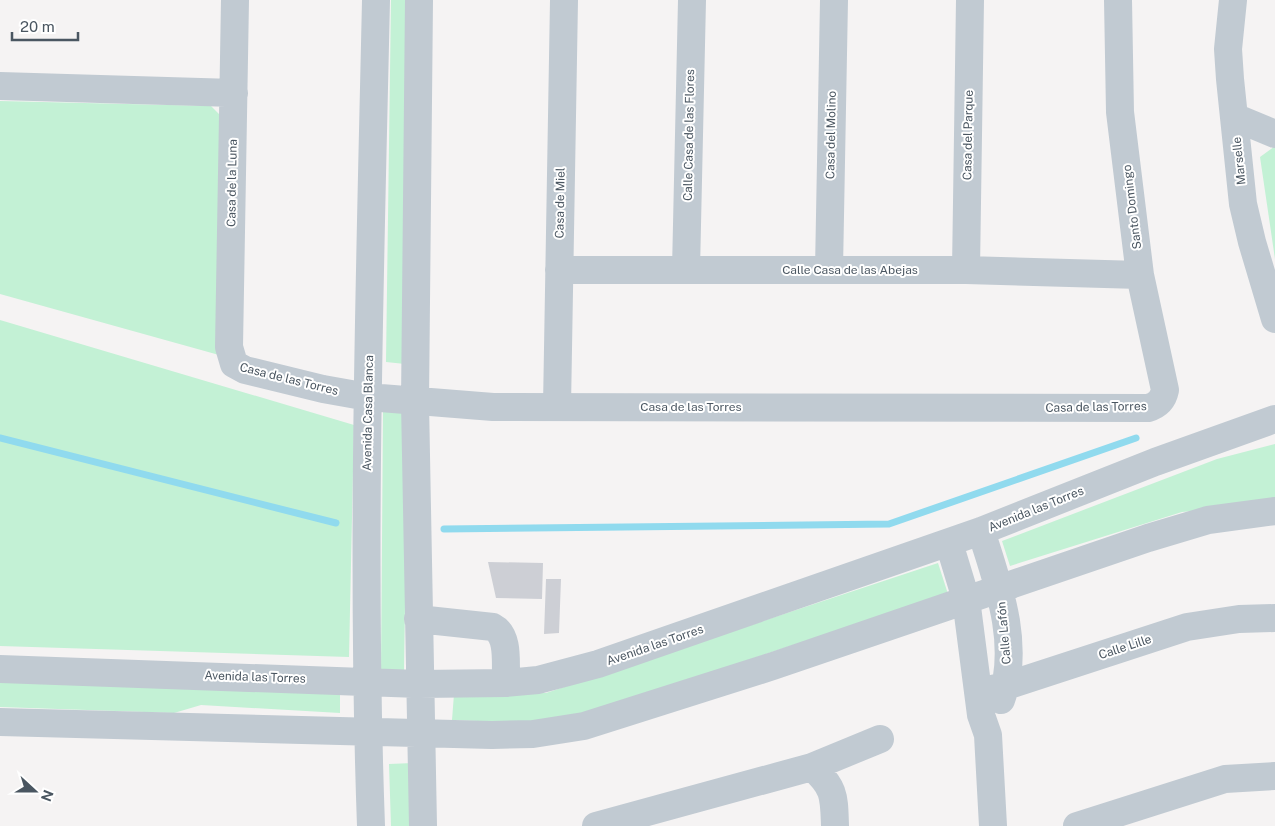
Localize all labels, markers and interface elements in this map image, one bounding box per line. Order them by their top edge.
scale bar [12,10,79,42]
text: 20 m [20,18,55,35]
street label: Calle Casa de las Flores [681,69,697,201]
street label: Casa del Parque [960,89,976,180]
street label: Casa del Molino [823,90,839,179]
street label: Marselle [1229,136,1248,186]
street label: Casa de la Luna [224,139,240,227]
street label: Santo Domingo [1120,164,1144,250]
street label: Casa de Miel [552,167,568,239]
street label: Calle Casa de las Abejas [782,263,918,277]
street label: Avenida Casa Blanca [360,355,376,471]
street label: Casa de las Torres [238,360,340,398]
street label: Casa de las Torres [1045,399,1147,415]
street label: Casa de las Torres [640,400,742,414]
street label: Avenida las Torres [986,484,1086,534]
street label: Calle Lafón [994,601,1014,665]
street label: Avenida las Torres [605,622,705,668]
street label: Calle Lille [1097,632,1153,662]
street label: Avenida las Torres [204,668,306,686]
north arrow [10,766,60,816]
text: N [38,788,57,804]

